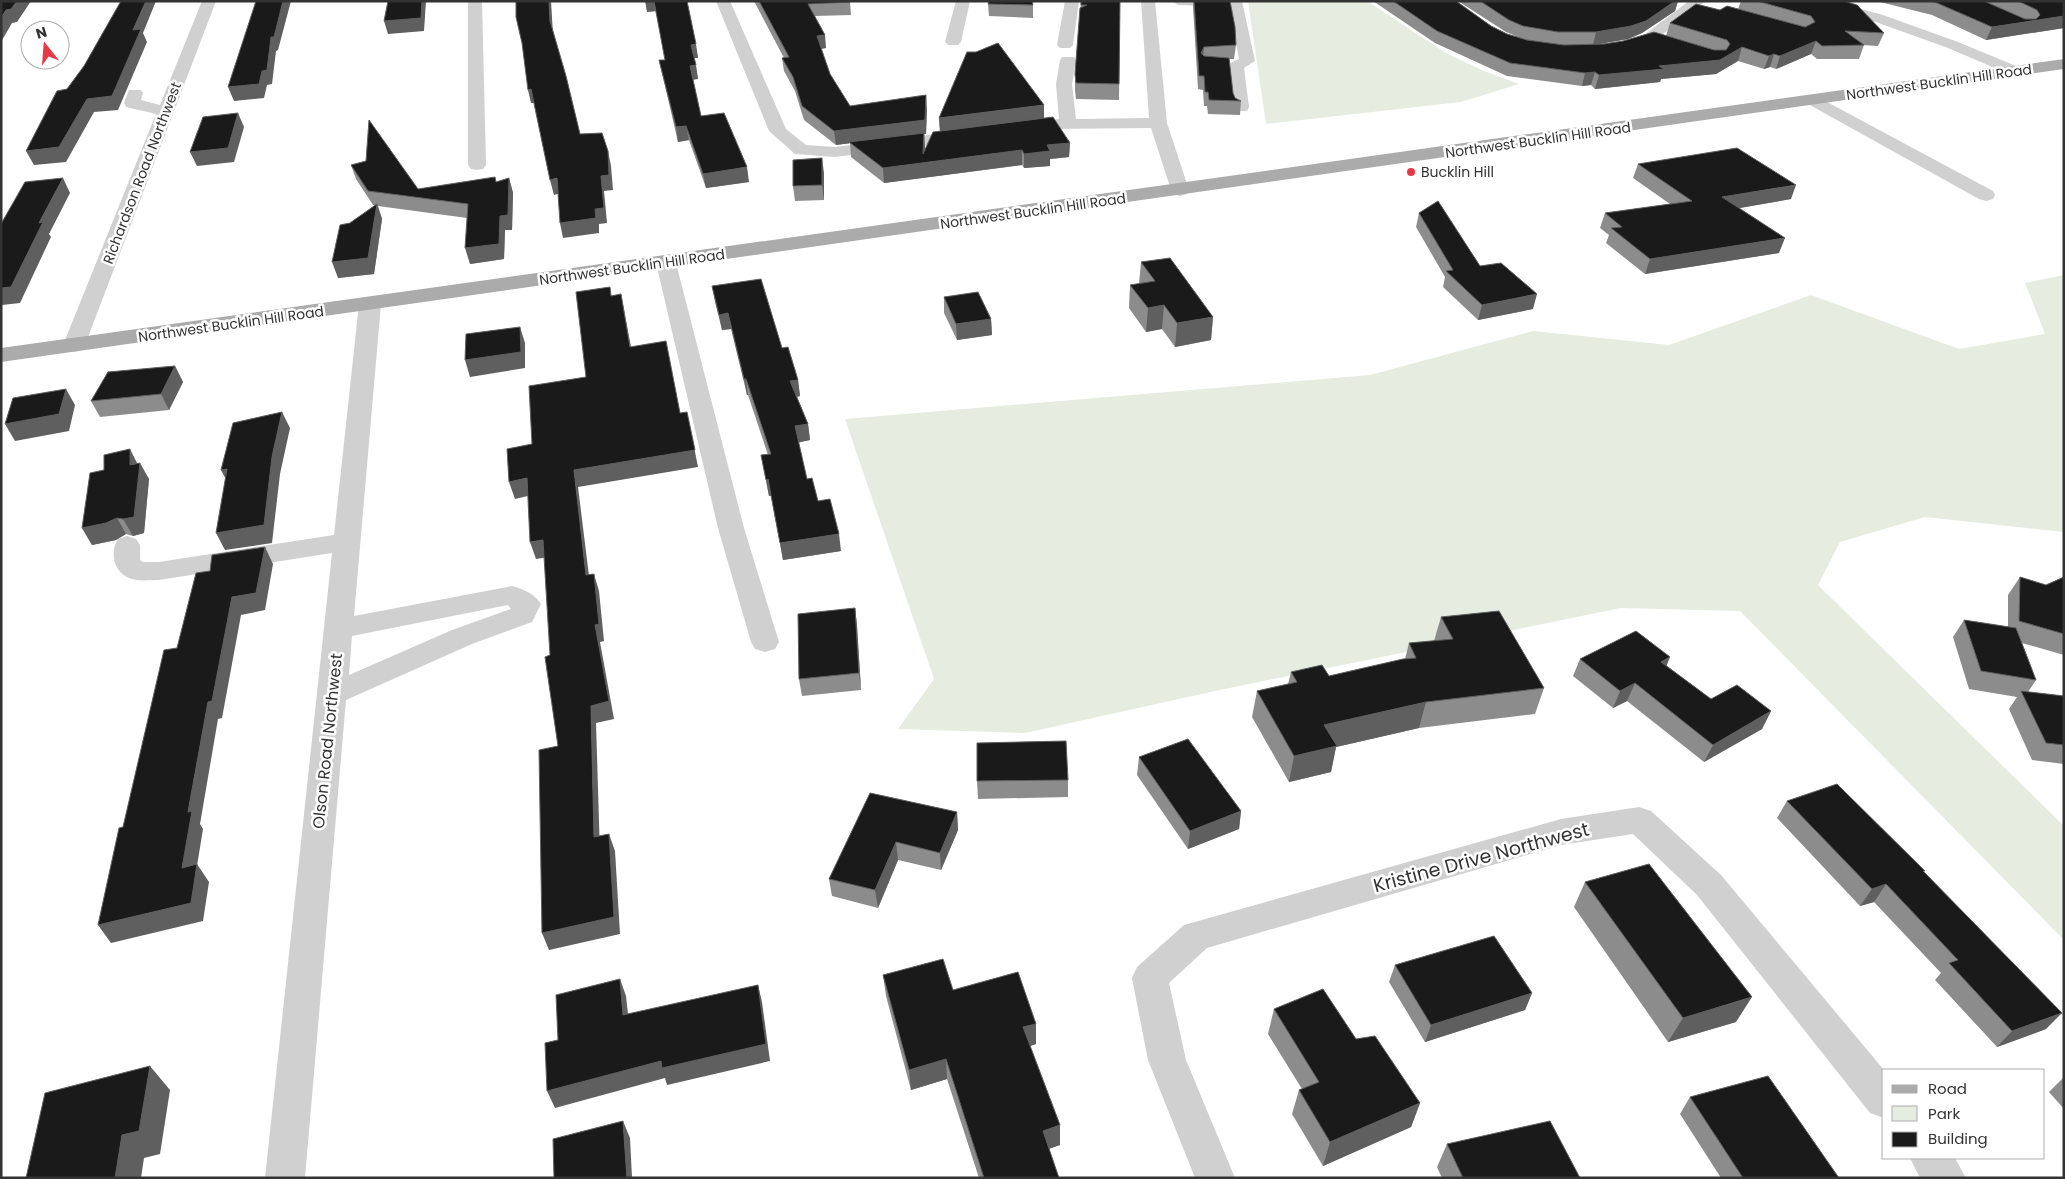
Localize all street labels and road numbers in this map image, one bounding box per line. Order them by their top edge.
street label: Northwest Bucklin Hill Road [1845,59,2033,105]
street label: Richardson Road Northwest [98,79,186,267]
street label: Northwest Bucklin Hill Road [1444,117,1632,163]
street label: Northwest Bucklin Hill Road [939,188,1127,234]
street label: Northwest Bucklin Hill Road [538,244,726,290]
street label: Northwest Bucklin Hill Road [137,301,325,347]
street label: Olson Road Northwest [307,652,348,830]
street label: Kristine Drive Northwest [1370,816,1592,899]

